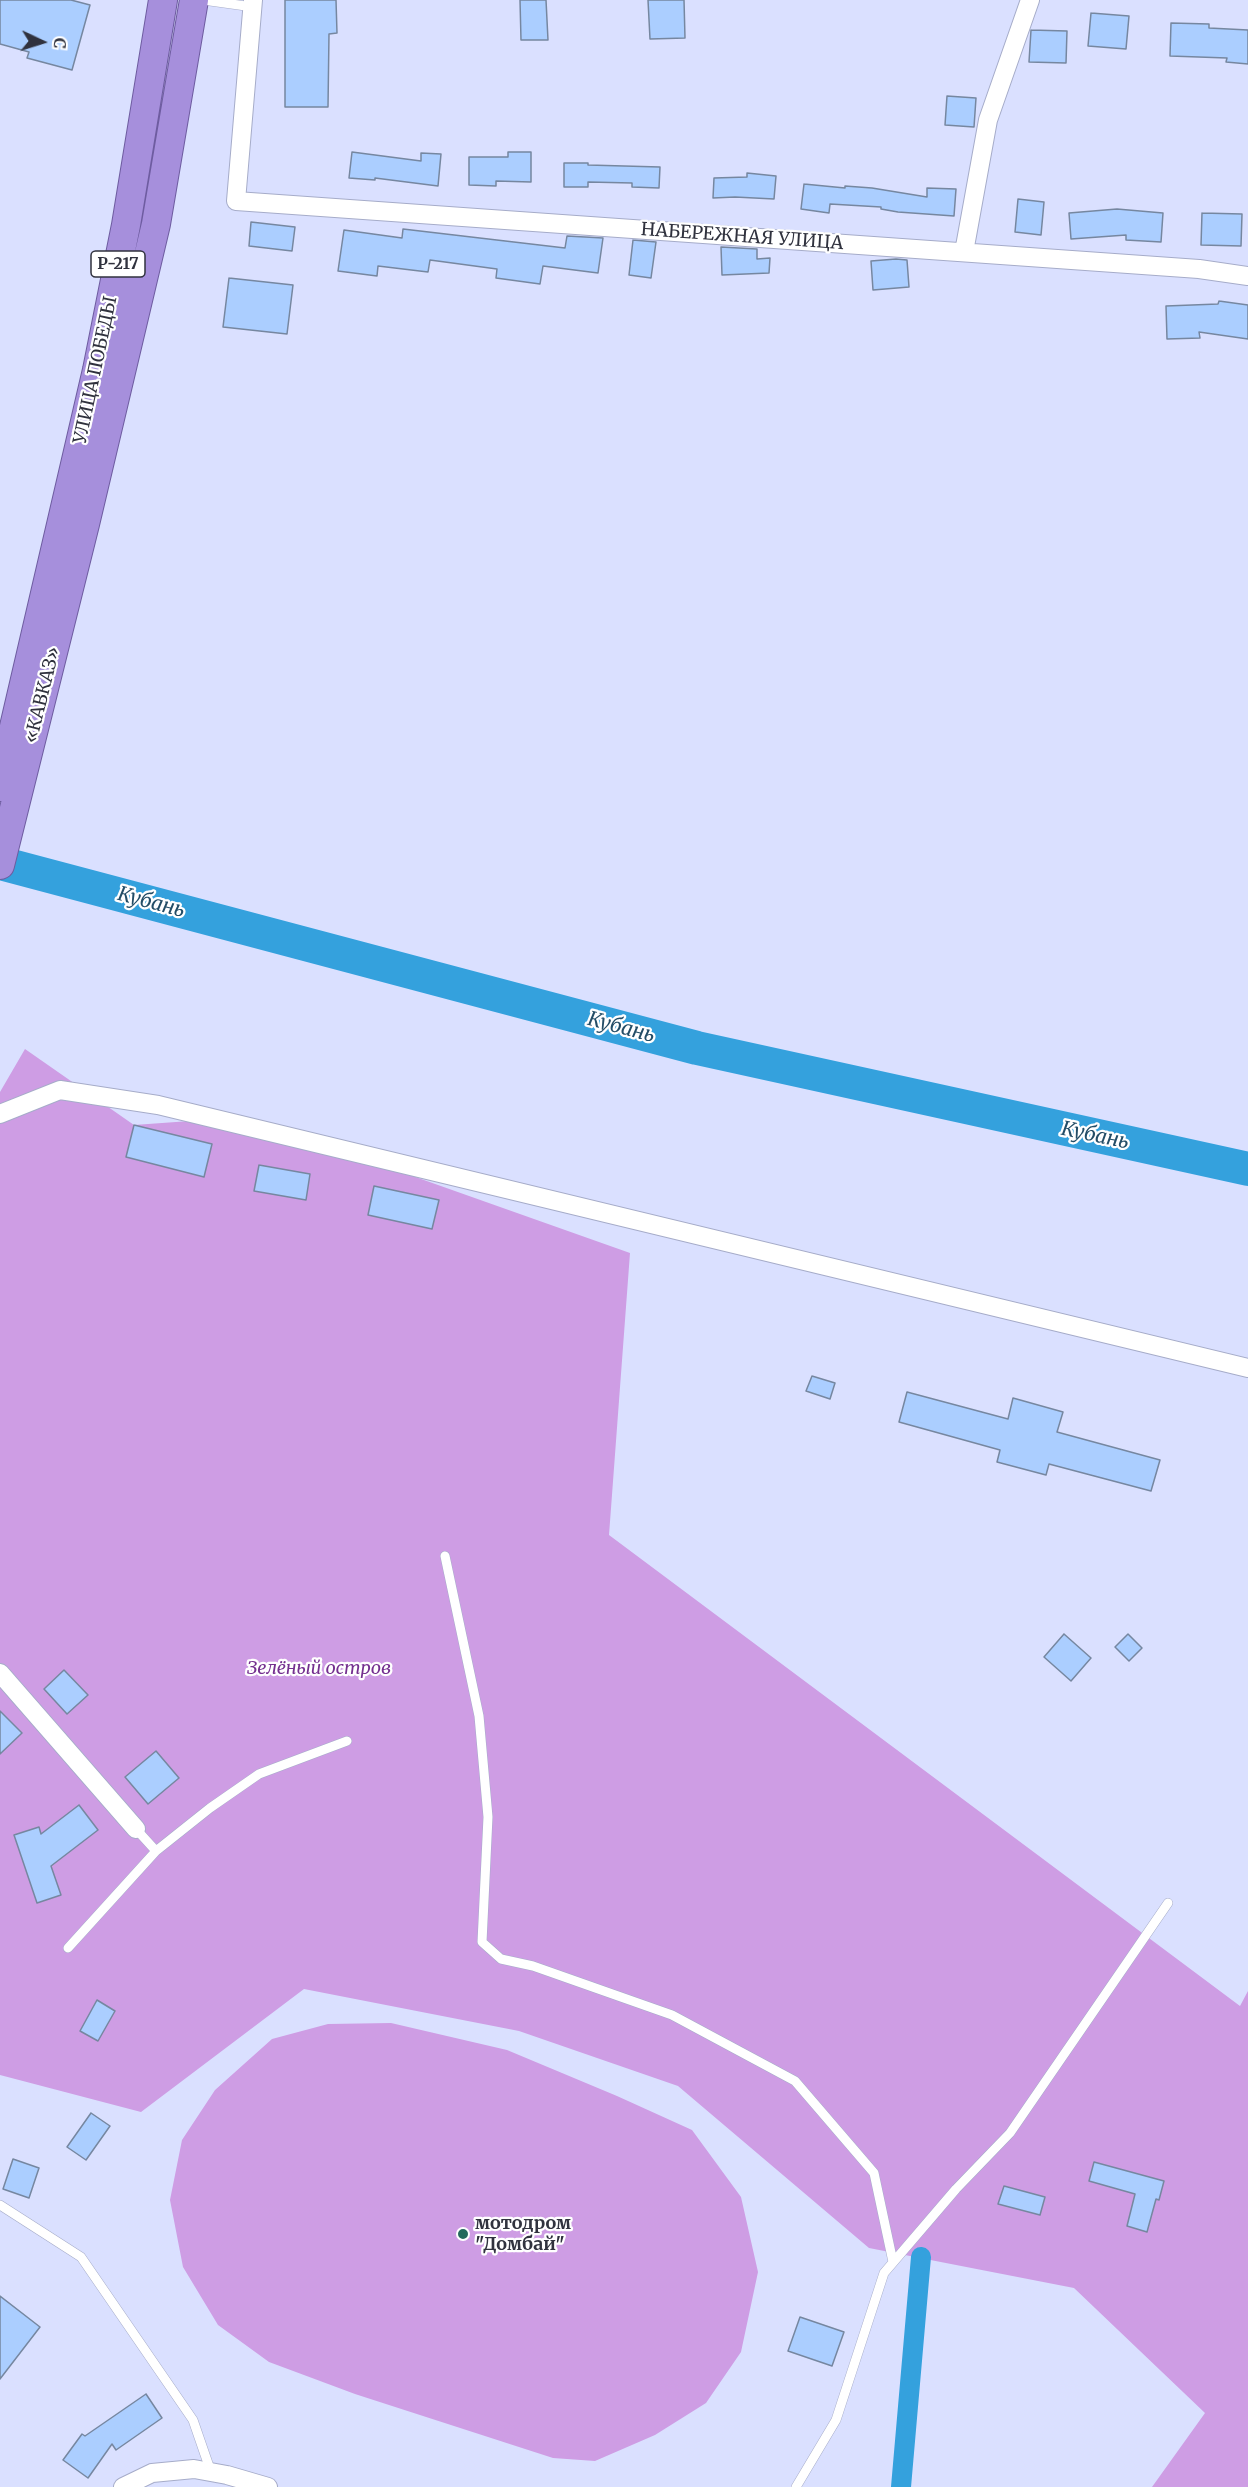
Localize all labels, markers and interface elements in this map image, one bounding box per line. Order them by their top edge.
north arrow [12,12,72,72]
text: С [50,37,70,49]
street label: НАБЕРЕЖНАЯ УЛИЦА [640,219,844,255]
road number: Р-217 [91,251,145,277]
street label: УЛИЦА ПОБЕДЫ [70,294,122,446]
street label: «КАВКАЗ» [21,645,65,745]
water label: Кубань [115,883,187,923]
water label: Кубань [585,1008,657,1048]
water label: Кубань [1059,1117,1131,1155]
park label: Зелёный остров [247,1658,391,1680]
place label: мотодром "Домбай" [475,2213,571,2256]
marker: мотодром "Домбай" [456,2227,470,2241]

